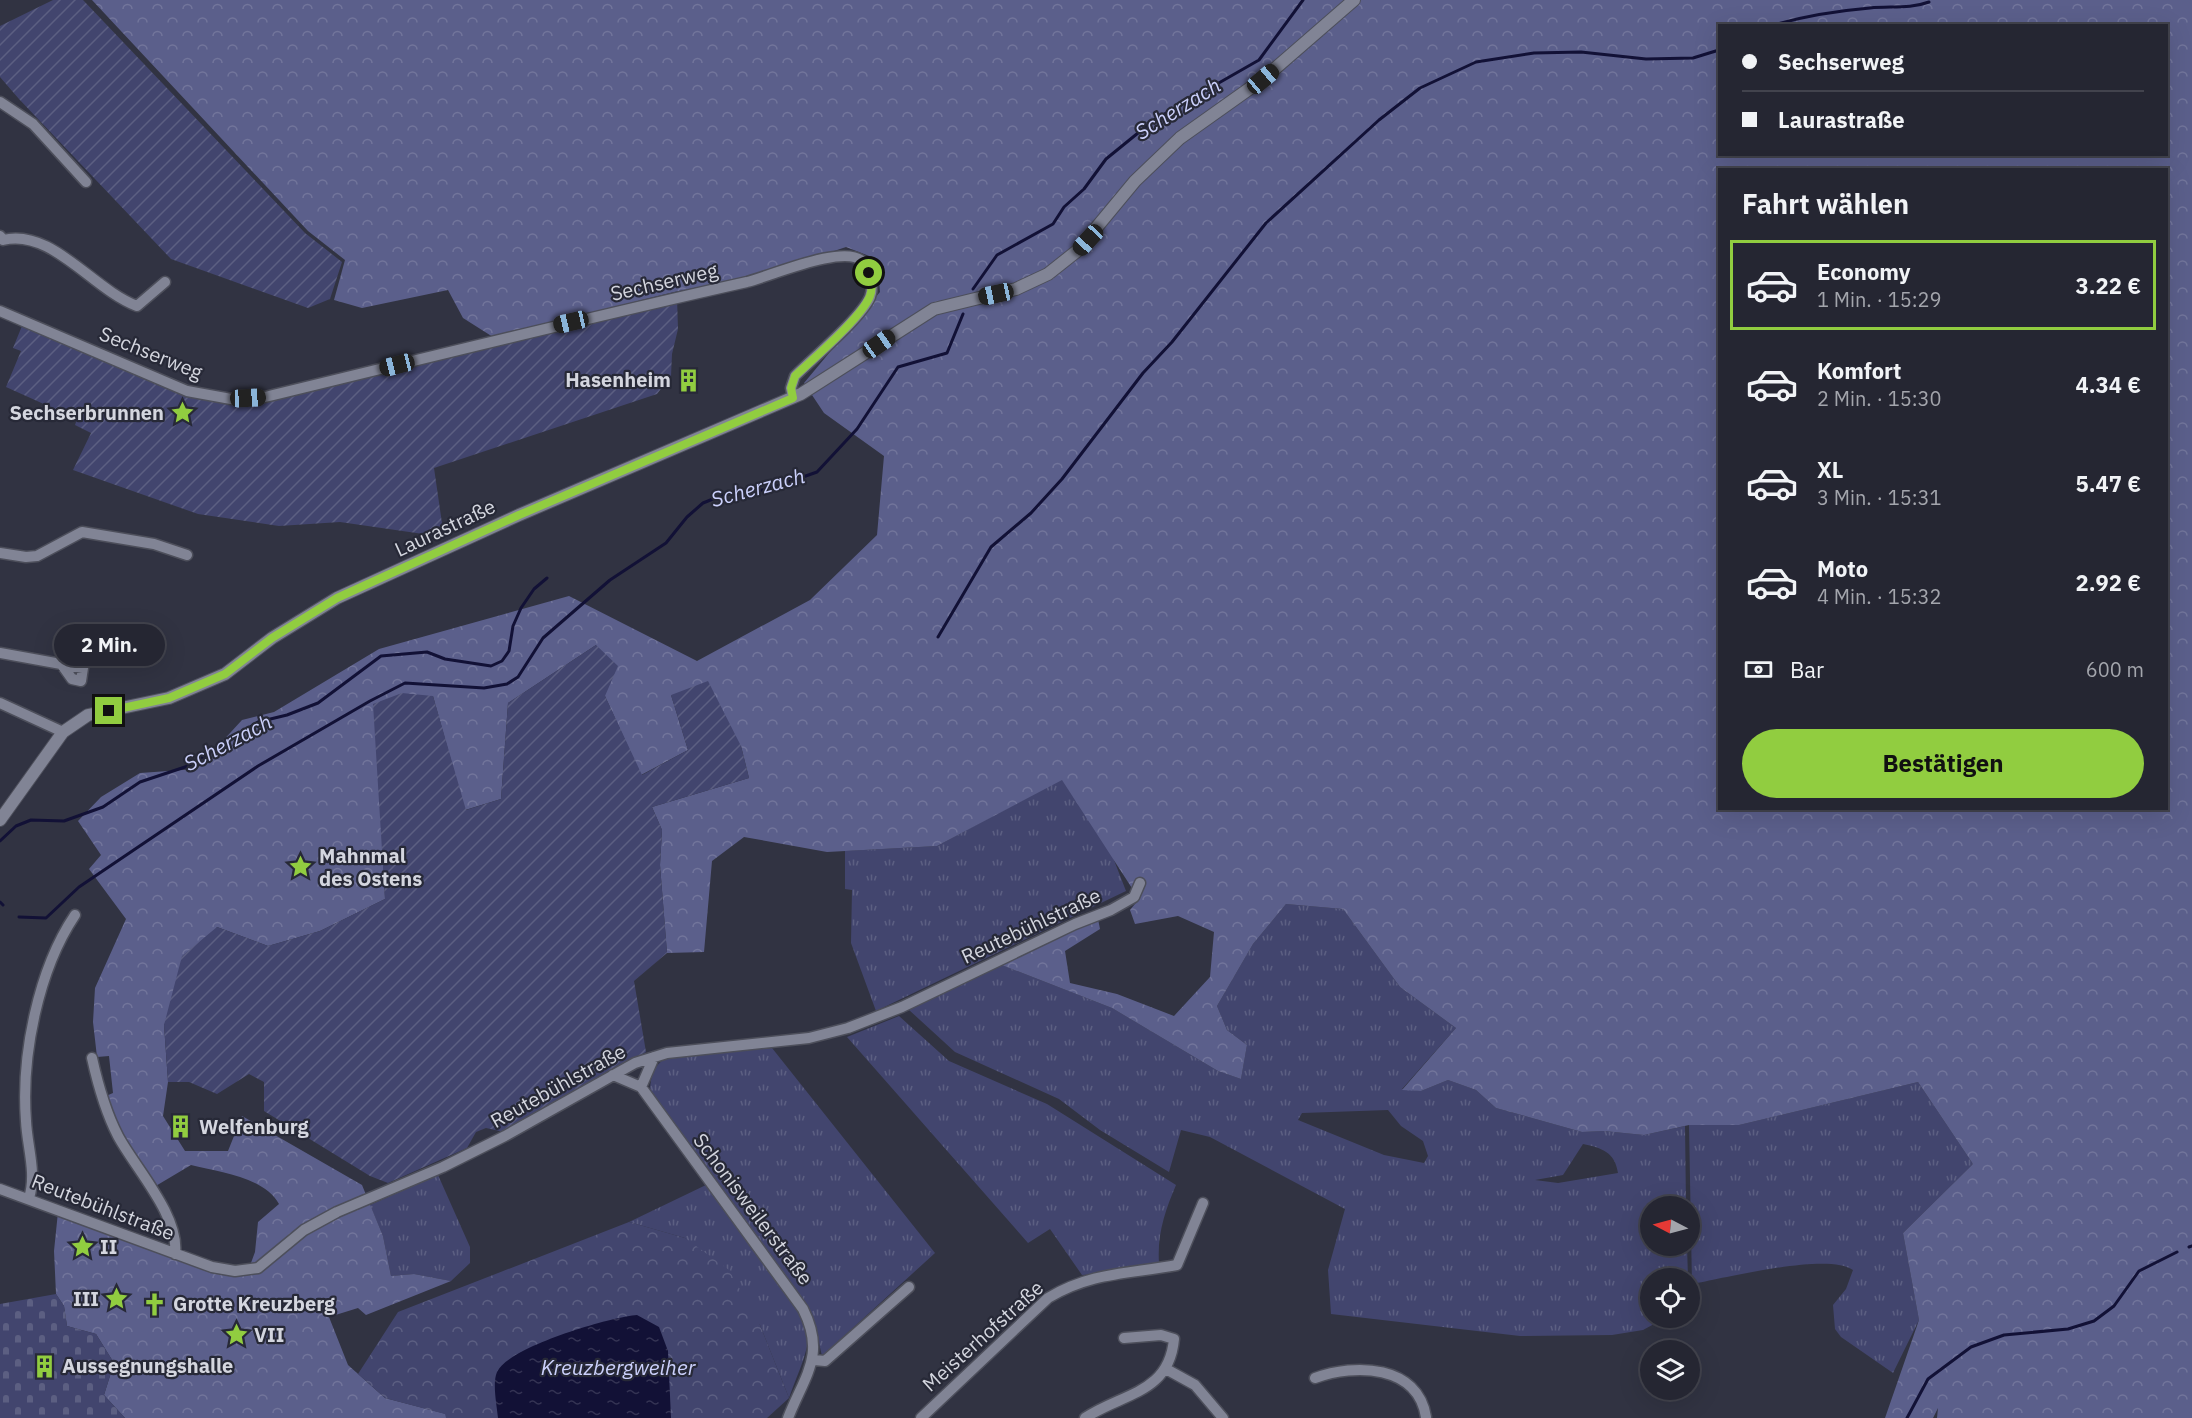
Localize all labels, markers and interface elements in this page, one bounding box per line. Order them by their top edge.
text: Sechserweg [1778,47,1904,76]
car [1243,61,1283,97]
water label: Scherzach [1129,71,1226,146]
text: Laurastraße [1778,105,1905,134]
text: Fahrt wählen [1742,186,1909,221]
car [1069,221,1107,259]
street label: Sechserweg [608,256,720,307]
text: Economy [1817,257,1911,286]
icon: car [1745,258,1799,312]
route start [855,259,882,286]
text: 3.22 € [2076,271,2141,300]
car [977,281,1015,307]
text: 1 Min. · 15:29 [1817,286,1942,313]
car [551,309,591,335]
street label: Sechserweg [96,320,207,386]
car [859,326,899,362]
car [377,352,417,378]
text: Komfort [1817,356,1902,385]
icon: car [1745,357,1799,411]
place label: Hasenheim [565,366,671,393]
building icon: Hasenheim [676,367,702,393]
text: 4.34 € [2076,370,2141,399]
text: 2 Min. · 15:30 [1817,385,1942,412]
car [230,388,266,408]
place label: Sechserbrunnen [9,399,164,426]
place icon: Sechserbrunnen [169,400,195,426]
text: XL [1817,455,1843,484]
icon: car [1745,456,1799,510]
water label: Scherzach [708,461,808,513]
text: 5.47 € [2076,469,2141,498]
text: 3 Min. · 15:31 [1817,484,1942,511]
street label: Laurastraße [390,492,500,563]
text: Moto [1817,554,1868,583]
icon: car [1745,555,1799,609]
text: 2.92 € [2076,568,2141,597]
text: 4 Min. · 15:32 [1817,583,1942,610]
callout: 2 Min. [54,624,164,666]
text: 2 Min. [81,631,138,658]
icon: cash [1742,653,1775,686]
text: Bar [1790,655,1824,684]
text: 600 m [2086,656,2144,683]
route end [95,697,122,724]
water label: Scherzach [178,707,277,777]
button: Bestätigen [1742,729,2144,798]
place label: Mahnmal des Ostens [319,842,422,892]
place icon: Mahnmal des Ostens [288,854,314,880]
street label: Reutebühlstraße [957,881,1105,970]
street label: Reutebühlstraße [485,1037,630,1134]
place label: Welfenburg [199,1113,309,1140]
building icon: Welfenburg [168,1114,194,1140]
street label: Schonisweilerstraße [687,1127,819,1290]
street label: Reutebühlstraße [28,1167,178,1246]
north arrow [1640,1196,1700,1256]
map controls [1640,1196,1700,1400]
place label: II [100,1233,117,1260]
place icon: II [69,1234,95,1260]
button: locate [1640,1268,1700,1328]
street label: Meisterhofstraße [916,1274,1049,1397]
place label: III [73,1285,99,1312]
place icon: III [104,1286,130,1312]
place label: Grotte Kreuzberg [173,1290,336,1317]
church icon: Grotte Kreuzberg [142,1291,168,1317]
place label: VII [254,1321,284,1348]
place icon: VII [223,1322,249,1348]
button: layers [1640,1340,1700,1400]
place label: Aussegnungshalle [62,1352,233,1379]
building icon: Aussegnungshalle [31,1353,57,1379]
water label: Kreuzbergweiher [541,1353,697,1381]

